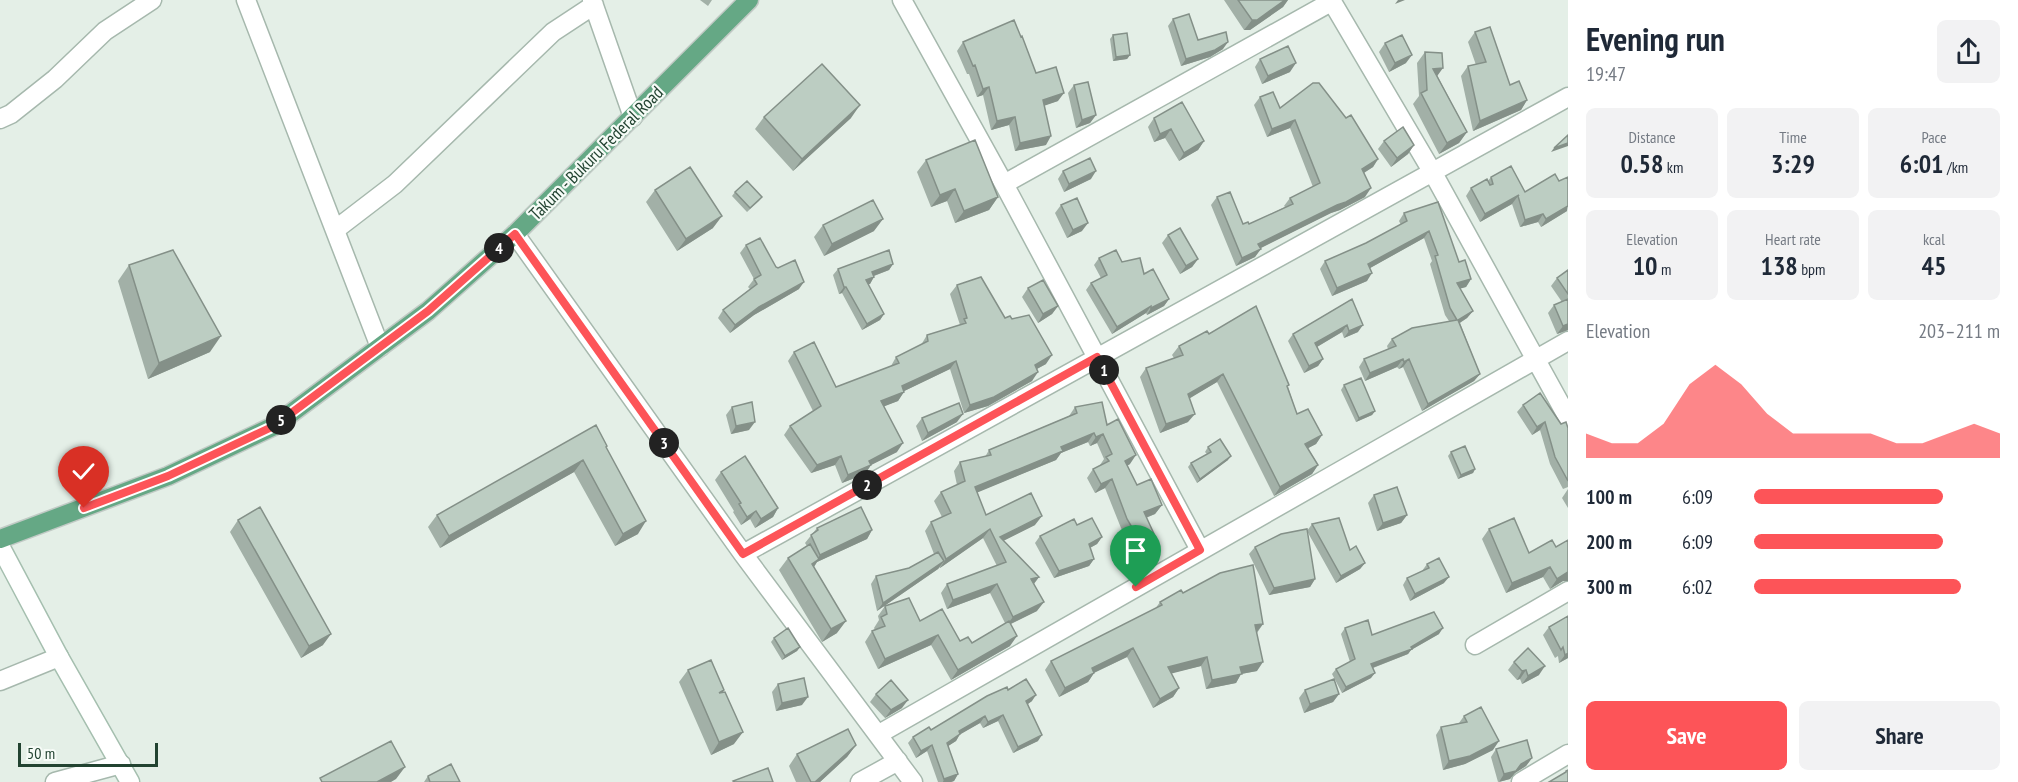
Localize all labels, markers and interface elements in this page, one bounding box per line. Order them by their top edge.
text: Evening run [1586,17,1725,60]
button: share [1937,20,2000,83]
text: 19:47 [1586,61,1626,87]
street label: Takum - Bukuru Federal Road [524,81,668,225]
text: Distance [1628,127,1676,147]
text: Time [1779,127,1807,147]
text: Pace [1921,127,1947,147]
text: 0.58 [1621,147,1663,180]
text: 3:29 [1771,147,1815,180]
text: 6:01 [1900,147,1944,180]
text: km [1663,157,1683,177]
text: /km [1944,157,1968,177]
text: Elevation [1626,229,1678,249]
text: Heart rate [1765,229,1821,249]
text: kcal [1923,229,1945,249]
pin: 4 [484,233,514,263]
text: 4 [495,238,503,258]
text: 10 [1633,249,1658,282]
text: 138 [1760,249,1798,282]
text: 45 [1922,249,1946,282]
text: m [1658,259,1671,279]
text: bpm [1798,259,1826,279]
text: Elevation [1586,318,1650,344]
text: 203–211 m [1918,318,2000,344]
pin: 1 [1089,355,1119,385]
text: 1 [1100,360,1108,380]
pin: 5 [266,405,296,435]
text: 5 [277,410,285,430]
pin: 3 [649,428,679,458]
text: 3 [660,433,668,453]
pin [58,446,109,508]
icon: check [67,455,100,488]
pin: 2 [852,470,882,500]
text: 2 [863,475,871,495]
text: 100 m [1586,484,1632,510]
text: 6:09 [1682,484,1713,510]
pin [1110,525,1161,587]
text: 200 m [1586,529,1632,555]
text: 6:09 [1682,529,1713,555]
icon: arrive [1119,534,1152,567]
text: 300 m [1586,574,1632,600]
text: 6:02 [1682,574,1713,600]
button: Save [1586,701,1787,770]
button: Share [1799,701,2000,770]
scale bar [18,740,158,768]
text: 50 m [27,743,55,763]

